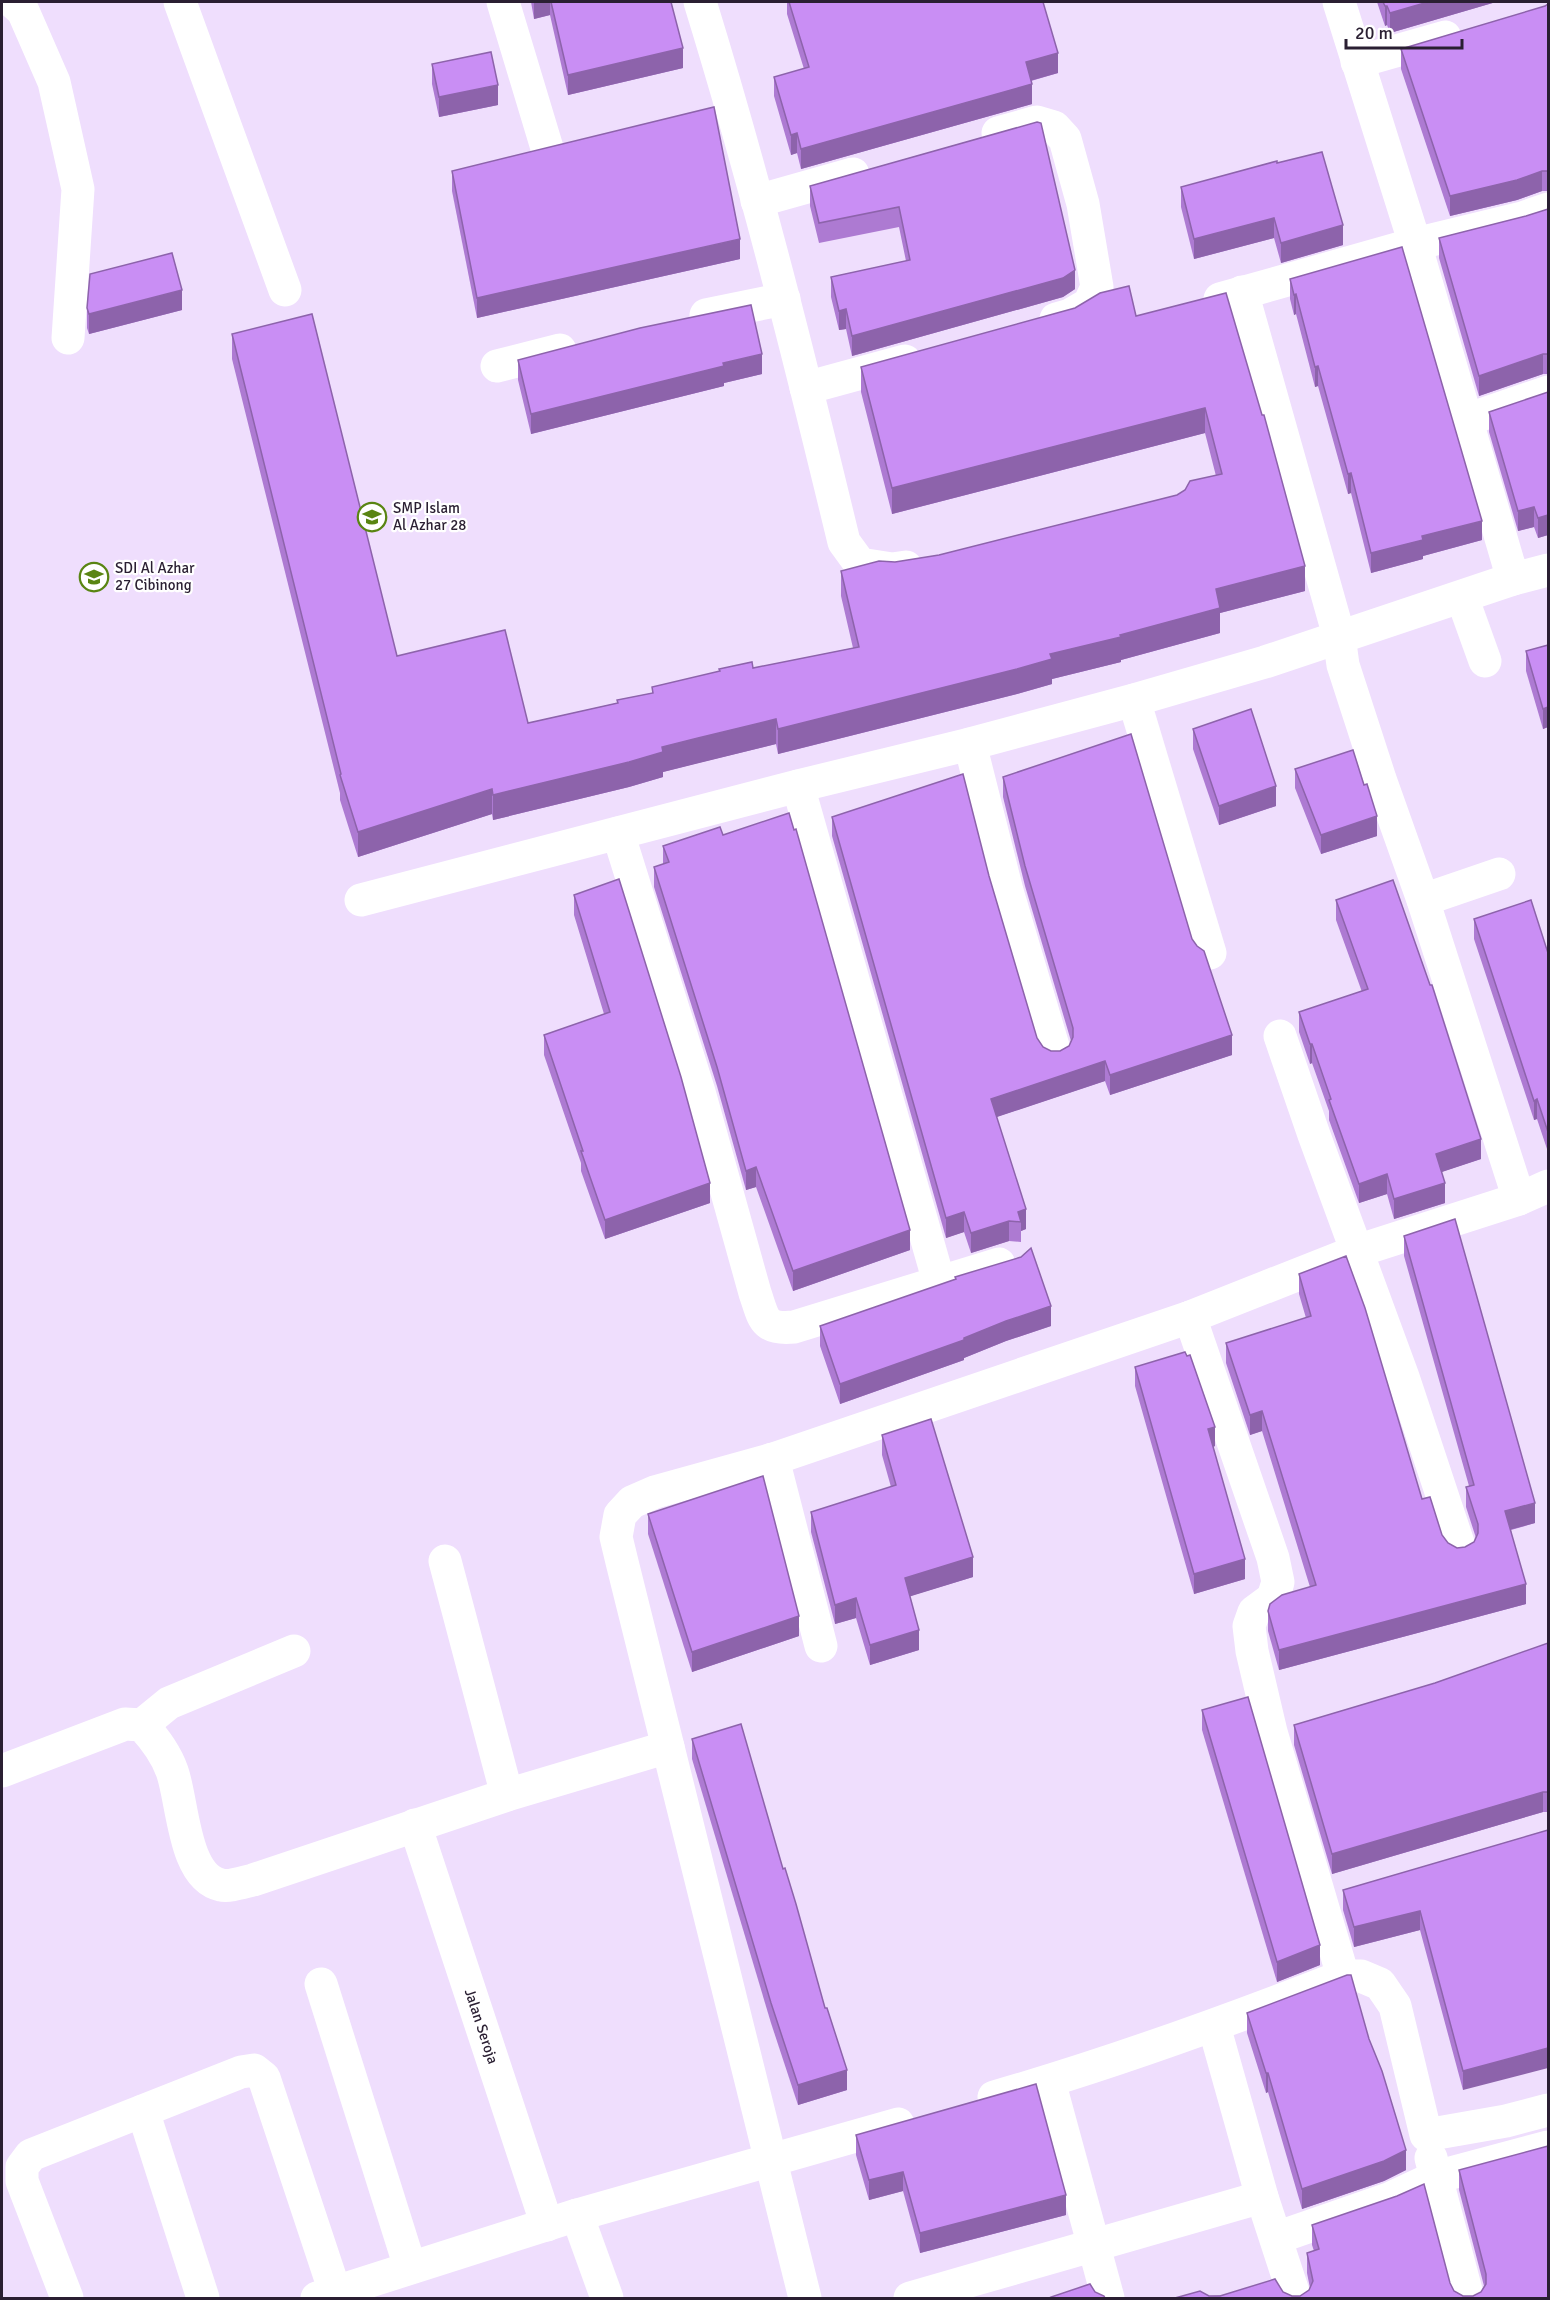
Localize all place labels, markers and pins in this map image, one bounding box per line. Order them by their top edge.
place label: SMP Islam Al Azhar 28 [393,499,466,534]
school or university icon: SMP Islam Al Azhar 28 [356,501,388,533]
place label: SDI Al Azhar 27 Cibinong [115,559,195,594]
school or university icon: SDI Al Azhar 27 Cibinong [78,561,110,593]

